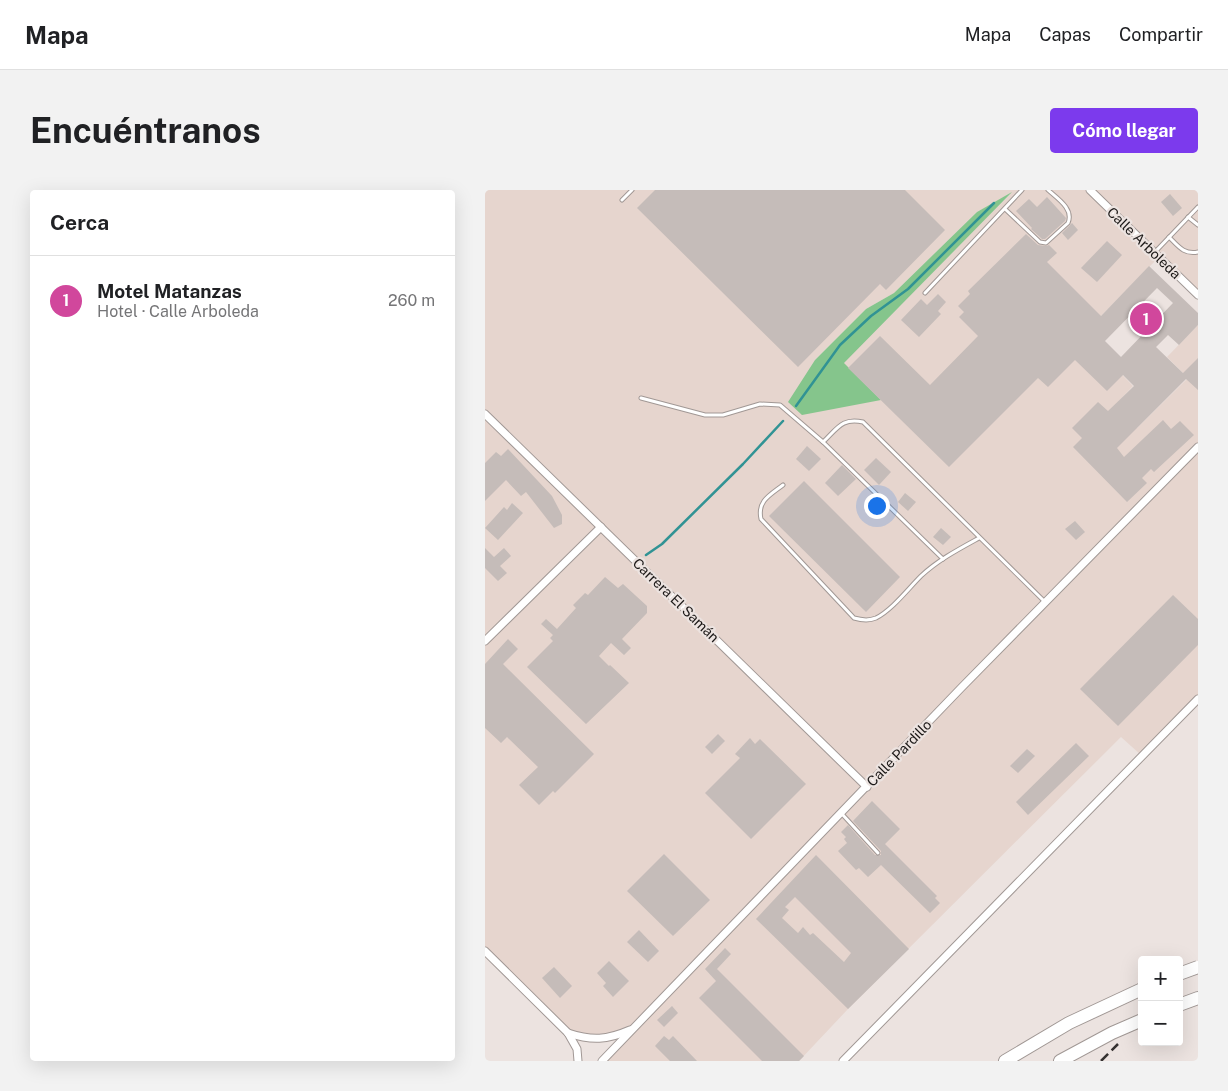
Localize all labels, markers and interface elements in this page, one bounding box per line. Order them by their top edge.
text: Mapa [25,21,89,49]
text: Mapa [965,24,1011,45]
text: Capas [1039,24,1091,45]
text: Compartir [1119,24,1203,45]
button: Cómo llegar [1050,108,1198,153]
text: Encuéntranos [30,110,261,151]
street label: Calle Arboleda [1104,204,1184,282]
text: Cerca [50,210,109,235]
text: Motel Matanzas [97,280,242,302]
text: 1 [63,291,69,310]
text: 260 m [388,291,435,310]
pin: 1 [1130,300,1162,338]
text: Hotel · Calle Arboleda [97,302,259,321]
your location [864,493,890,519]
street label: Carrera El Samán [630,555,722,645]
street label: Calle Pardillo [863,716,935,790]
map controls [1138,956,1183,1046]
button: + [1138,956,1183,1001]
button: − [1138,1001,1183,1046]

